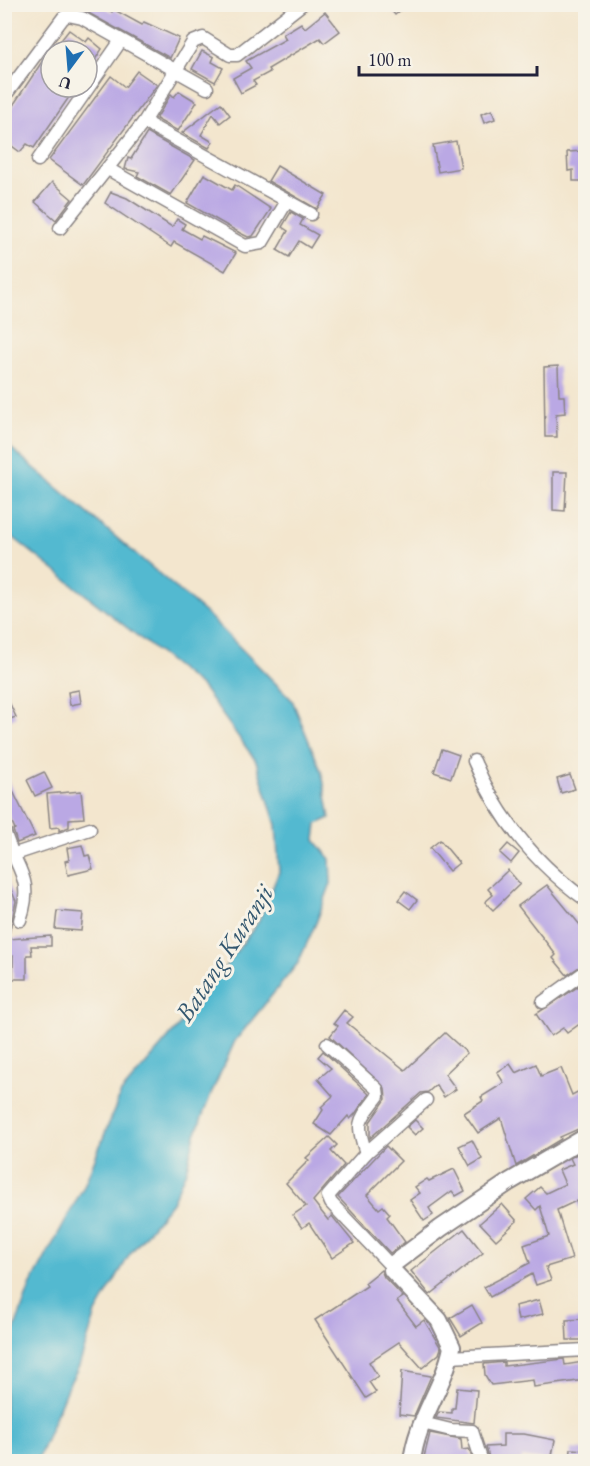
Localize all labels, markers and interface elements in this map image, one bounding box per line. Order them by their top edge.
north arrow [39,39,99,99]
scale bar [359,39,538,77]
text: 100 m [368,48,412,71]
text: U [56,71,74,95]
water label: Batang Kuranji [166,877,282,1029]

